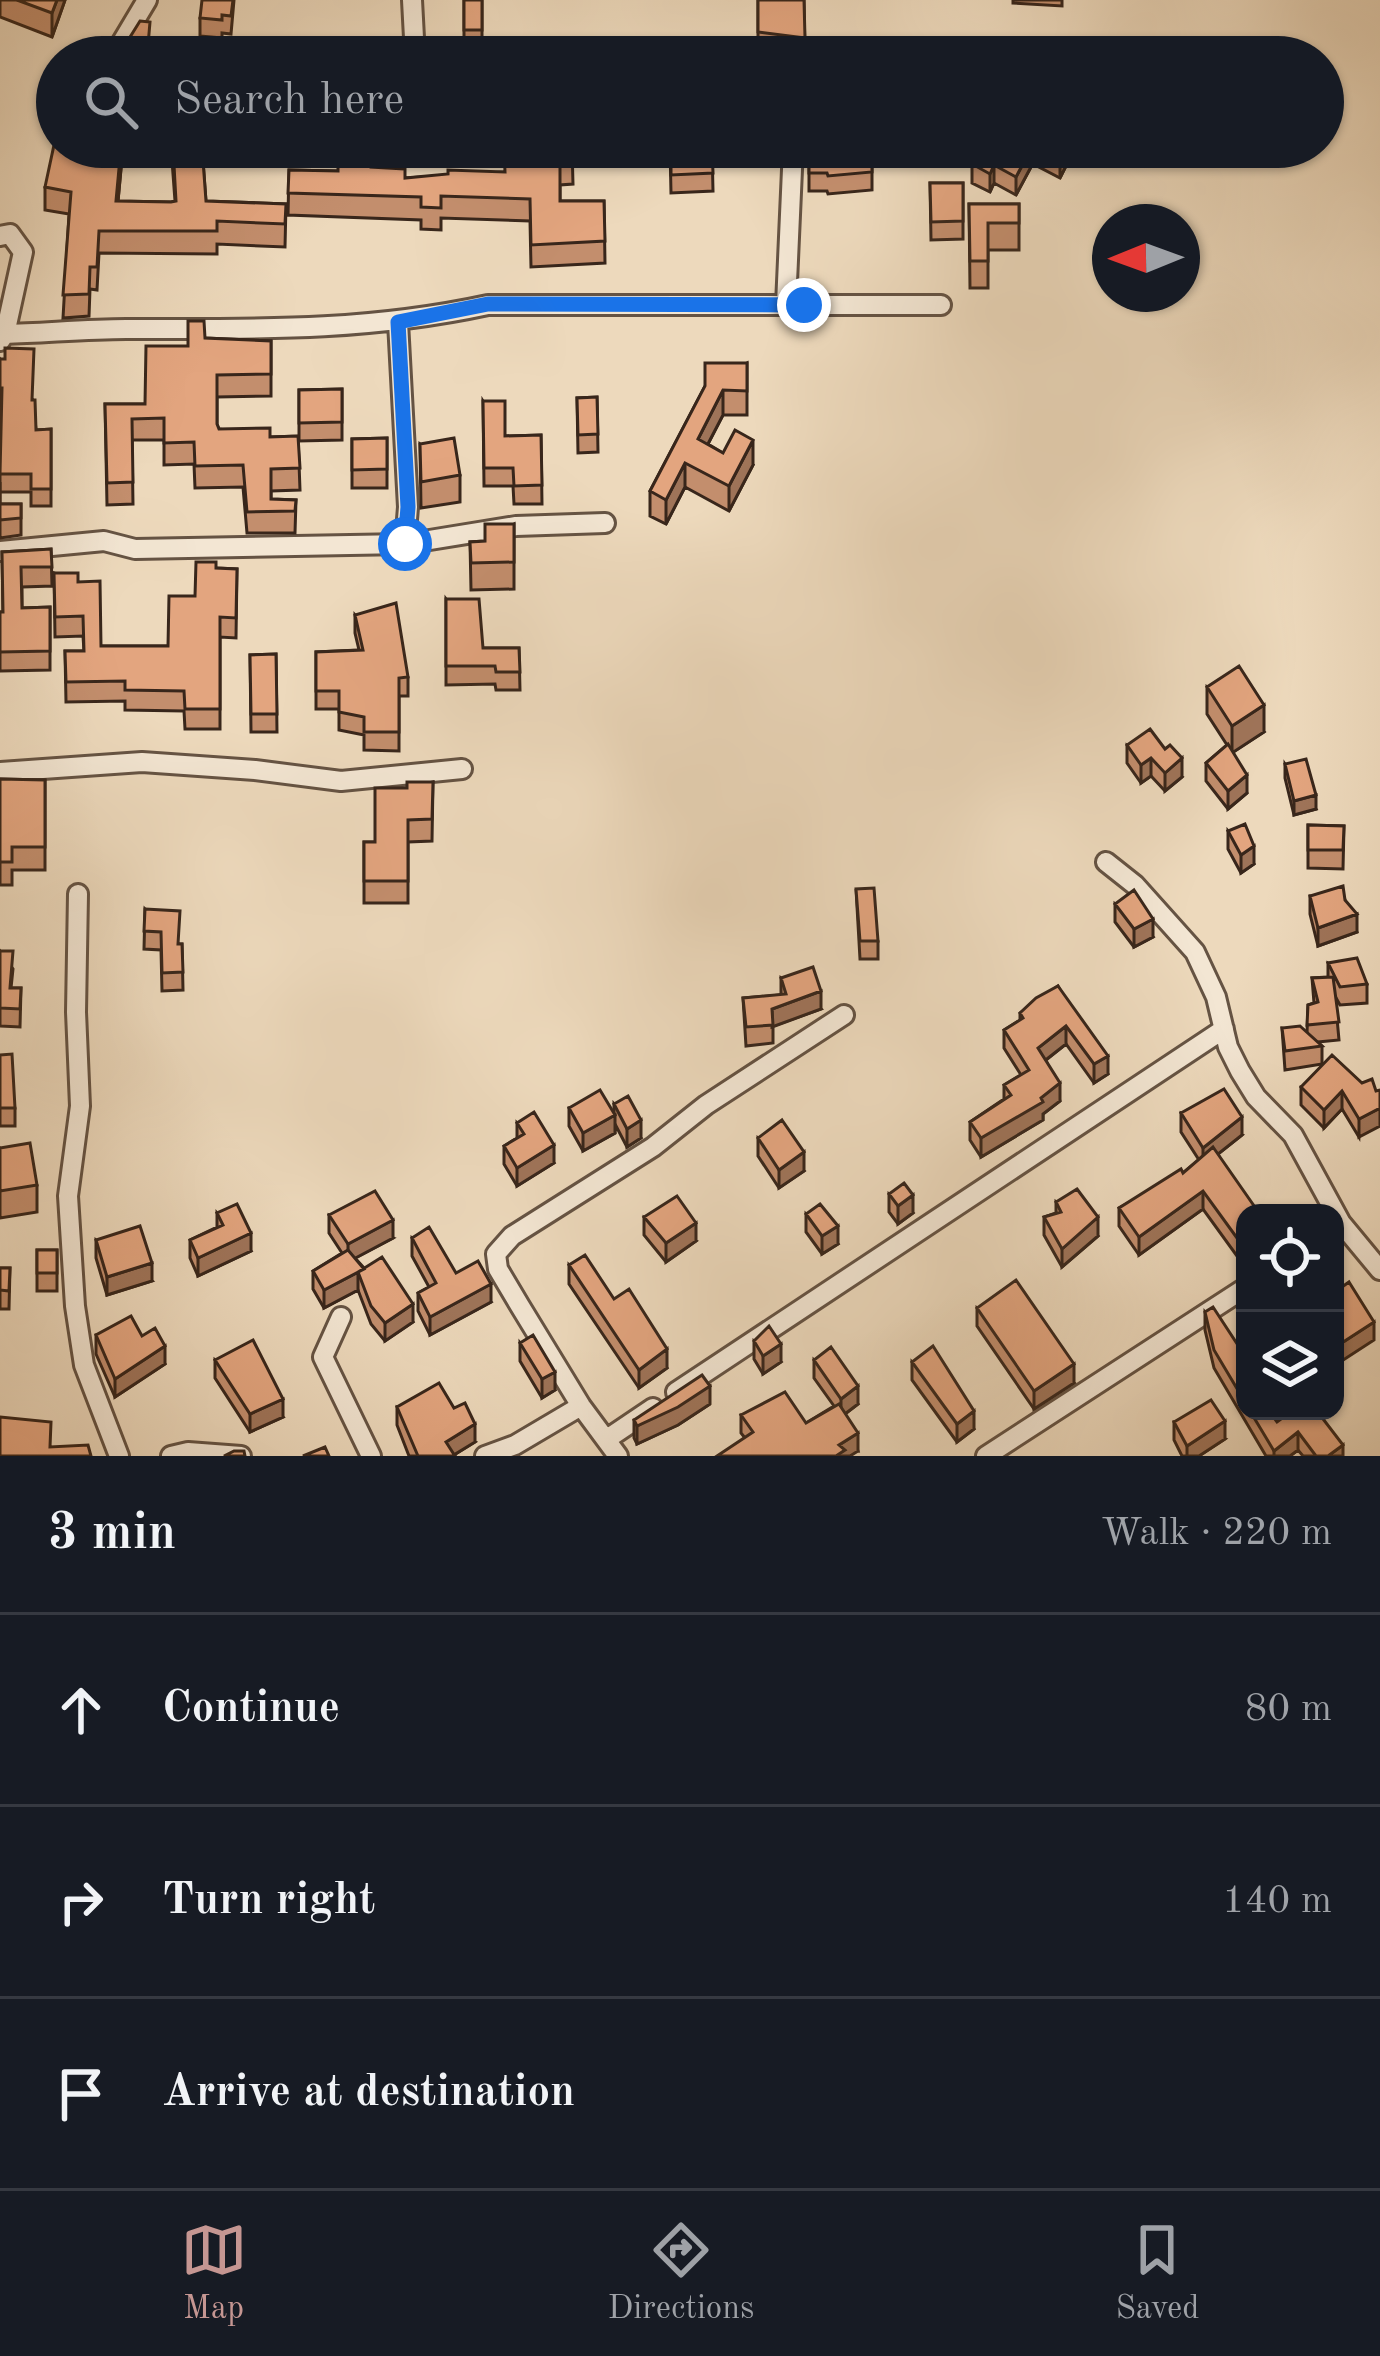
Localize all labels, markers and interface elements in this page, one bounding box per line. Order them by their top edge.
search box [36,36,1344,168]
icon: search [78,69,144,135]
text: Search here [174,79,404,124]
north arrow [1092,204,1200,312]
route end [777,278,831,332]
route start [378,517,432,571]
map controls [1236,1204,1344,1420]
button: locate [1236,1204,1344,1312]
button: layers [1236,1312,1344,1420]
text: 3 min [48,1509,176,1560]
text: Walk · 220 m [1101,1514,1332,1553]
icon: ahead [48,1677,114,1743]
text: Continue [162,1687,340,1732]
text: 80 m [1245,1690,1332,1729]
icon: right [48,1869,114,1935]
text: Turn right [162,1879,375,1924]
text: 140 m [1222,1882,1332,1921]
icon: arrive [48,2061,114,2127]
text: Arrive at destination [162,2071,575,2116]
tab: Map [181,2217,247,2330]
tab: Directions [608,2217,754,2330]
tab: Saved [1115,2217,1199,2330]

